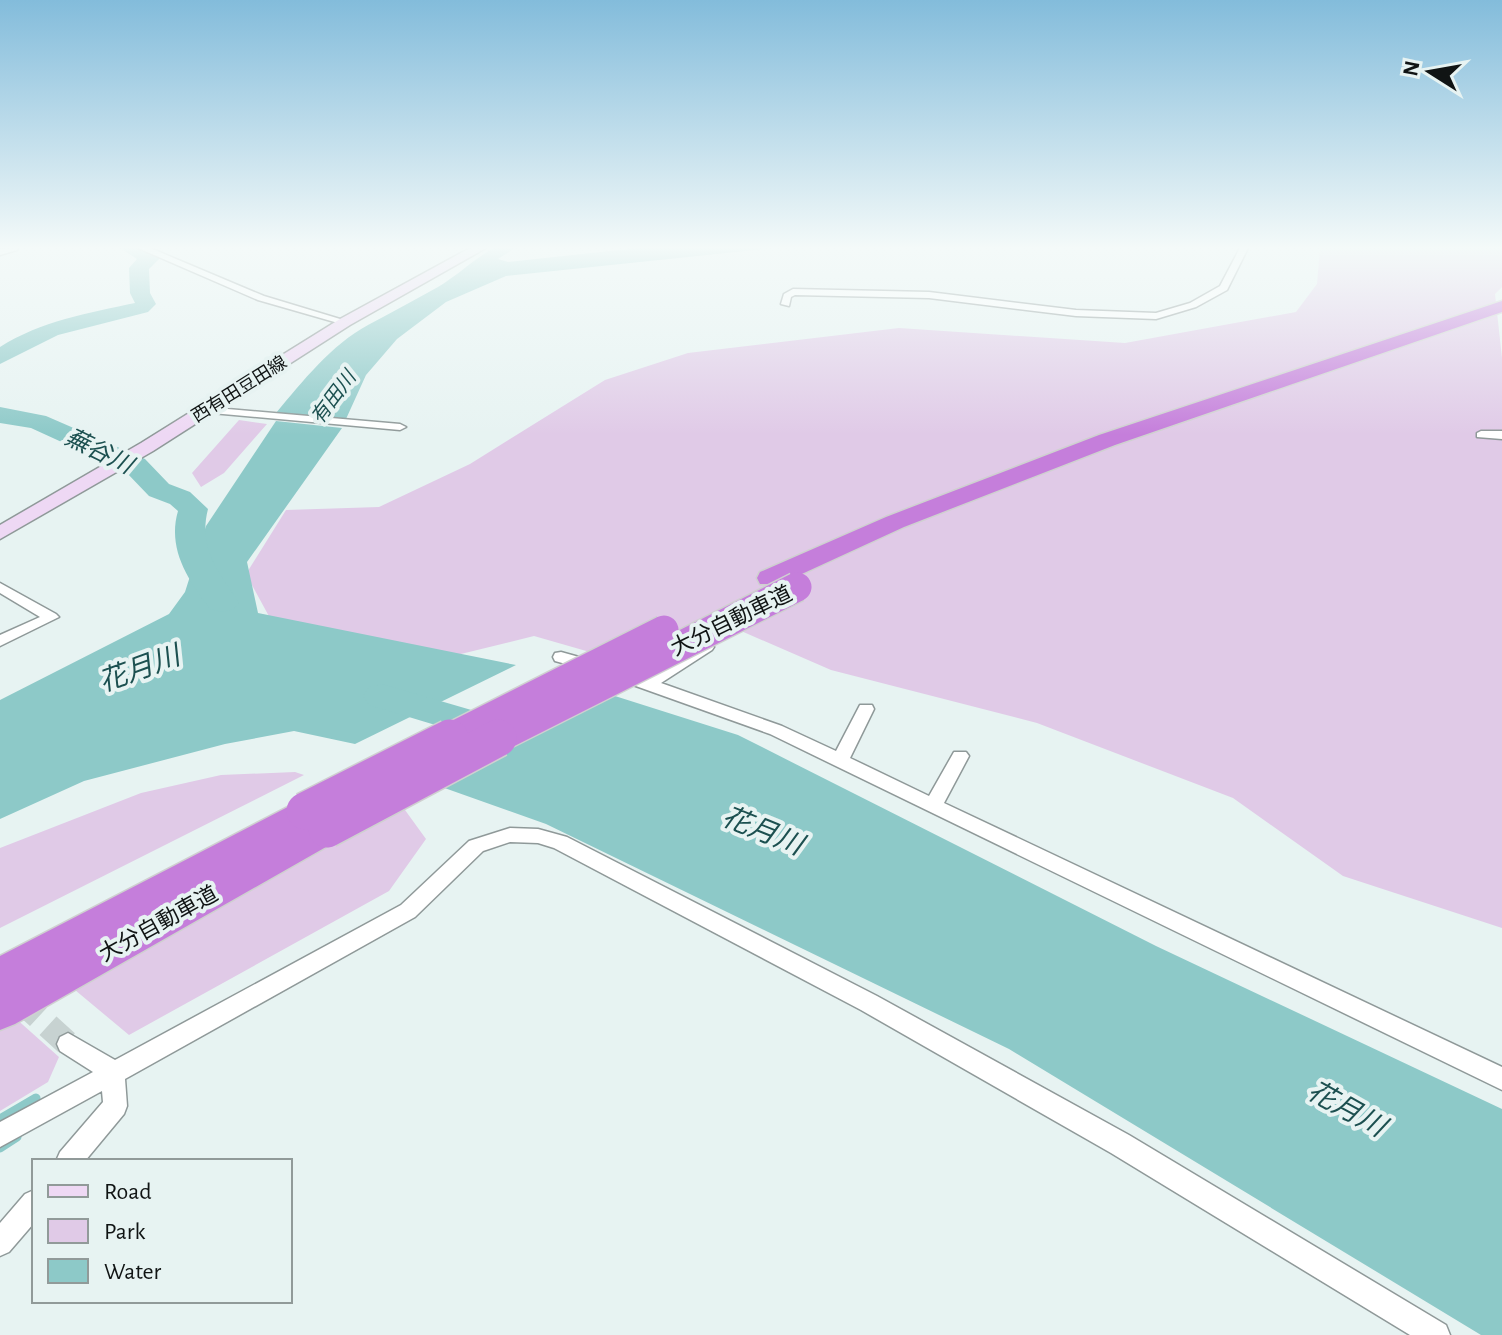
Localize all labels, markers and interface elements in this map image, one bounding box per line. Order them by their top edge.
north arrow [1390,32,1470,112]
text: N [1399,59,1424,78]
street label: 西有田豆田線 [188,352,290,426]
water label: 有田川 [307,365,361,428]
water label: 蕪谷川 [61,424,140,480]
street label: 大分自動車道 [667,581,796,660]
water label: 花月川 [95,639,187,697]
water label: 花月川 [718,801,810,862]
street label: 大分自動車道 [95,881,222,965]
water label: 花月川 [1303,1075,1393,1144]
legend [32,1159,292,1303]
text: Road [104,1180,152,1204]
text: Park [104,1220,145,1244]
text: Water [104,1260,162,1284]

